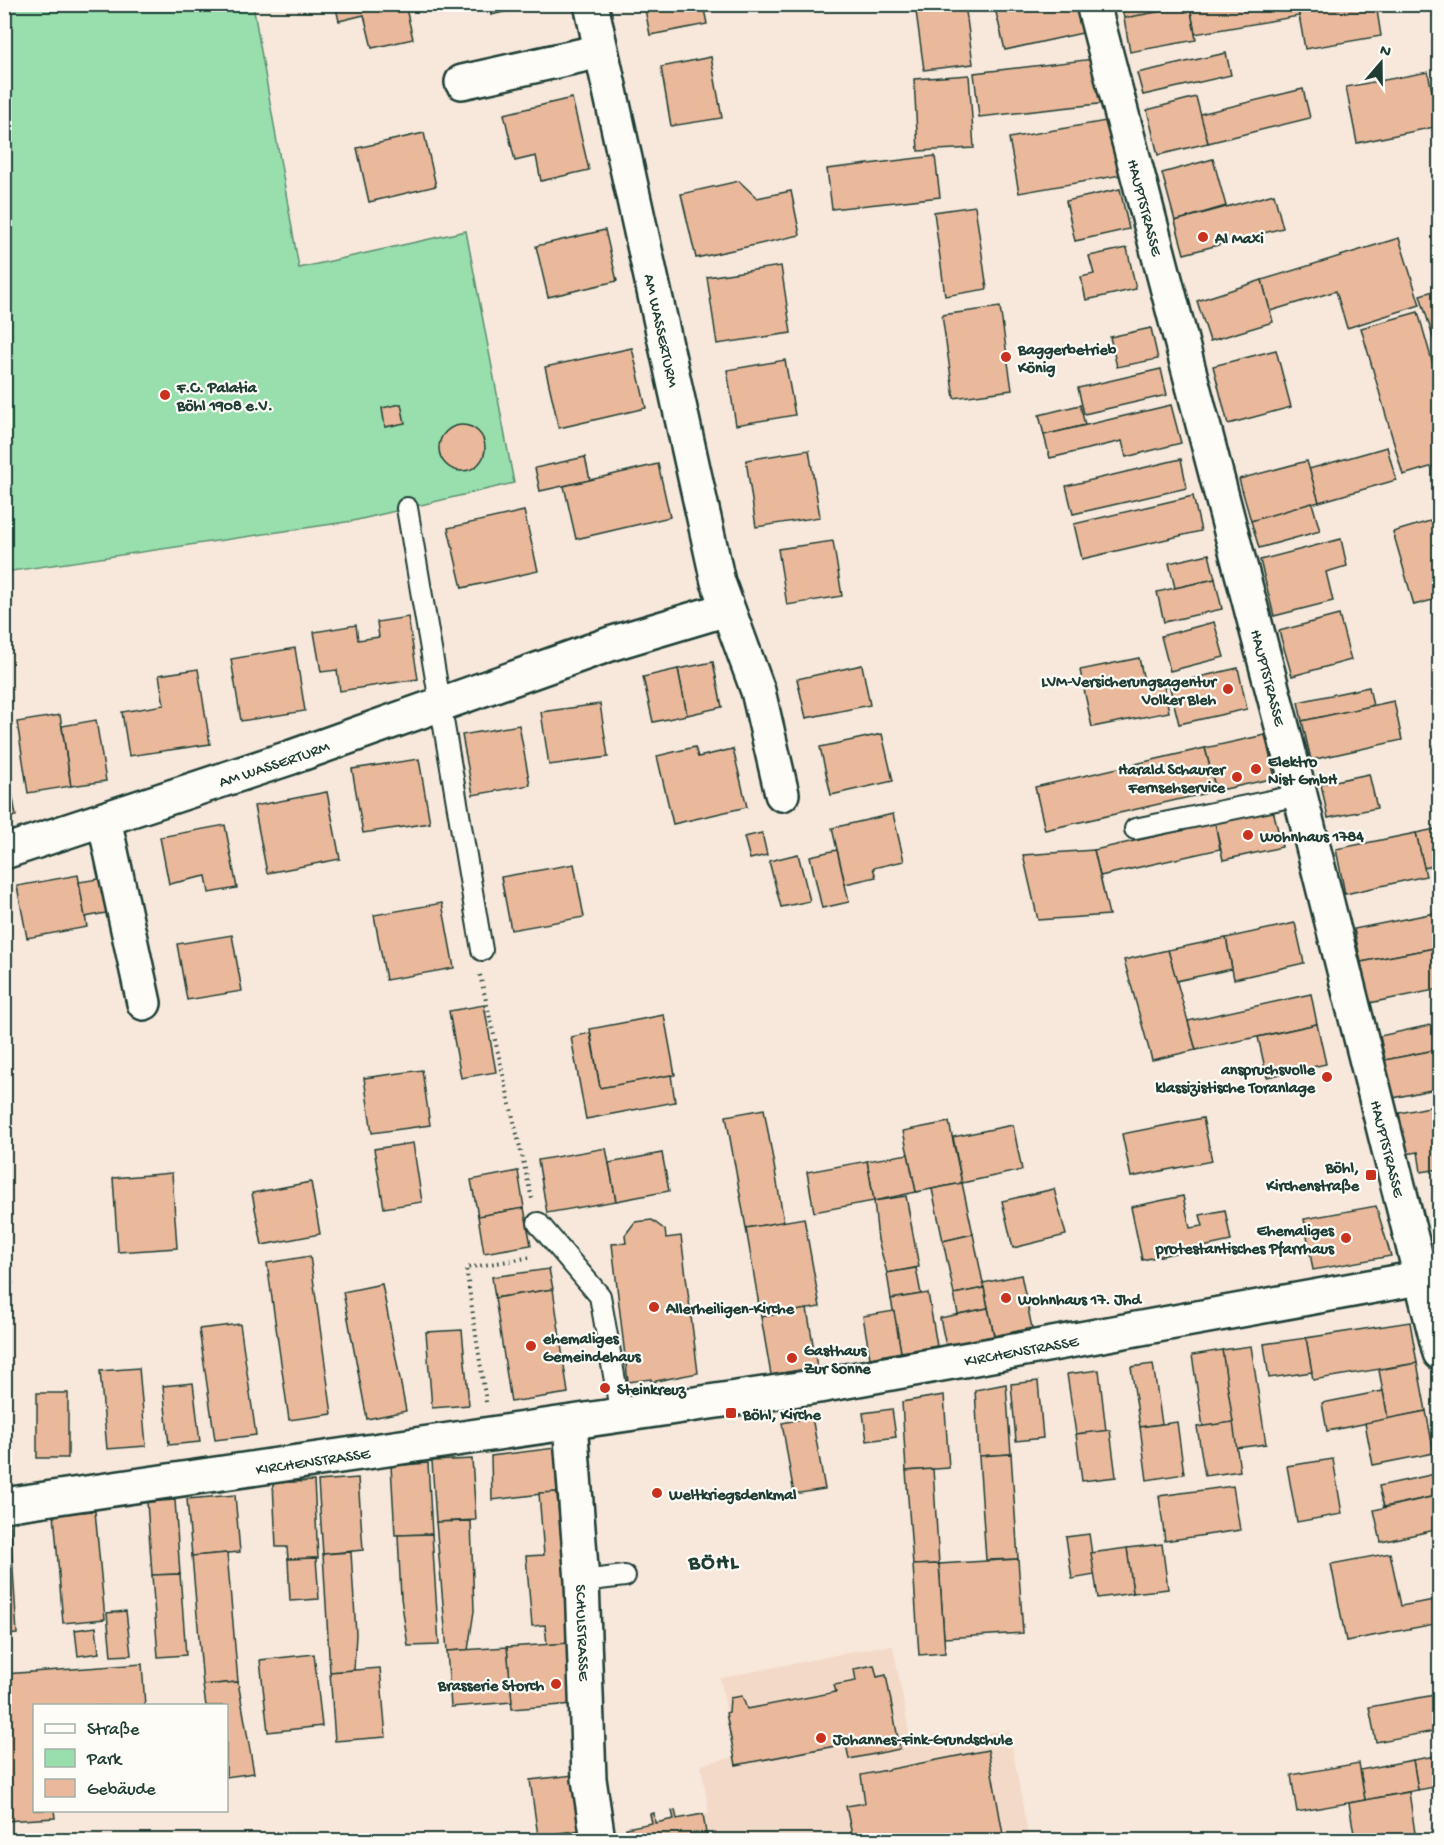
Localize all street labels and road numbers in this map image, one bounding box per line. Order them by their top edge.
street label: HAUPTSTRASSE [1121,158,1165,259]
street label: AM WASSERTURM [638,273,681,390]
street label: HAUPTSTRASSE [1244,628,1288,730]
street label: AM WASSERTURM [217,738,333,793]
street label: HAUPTSTRASSE [1364,1099,1407,1201]
street label: KIRCHENSTRASSE [963,1333,1081,1373]
street label: KIRCHENSTRASSE [255,1445,373,1481]
street label: SCHULSTRASSE [569,1584,592,1682]

